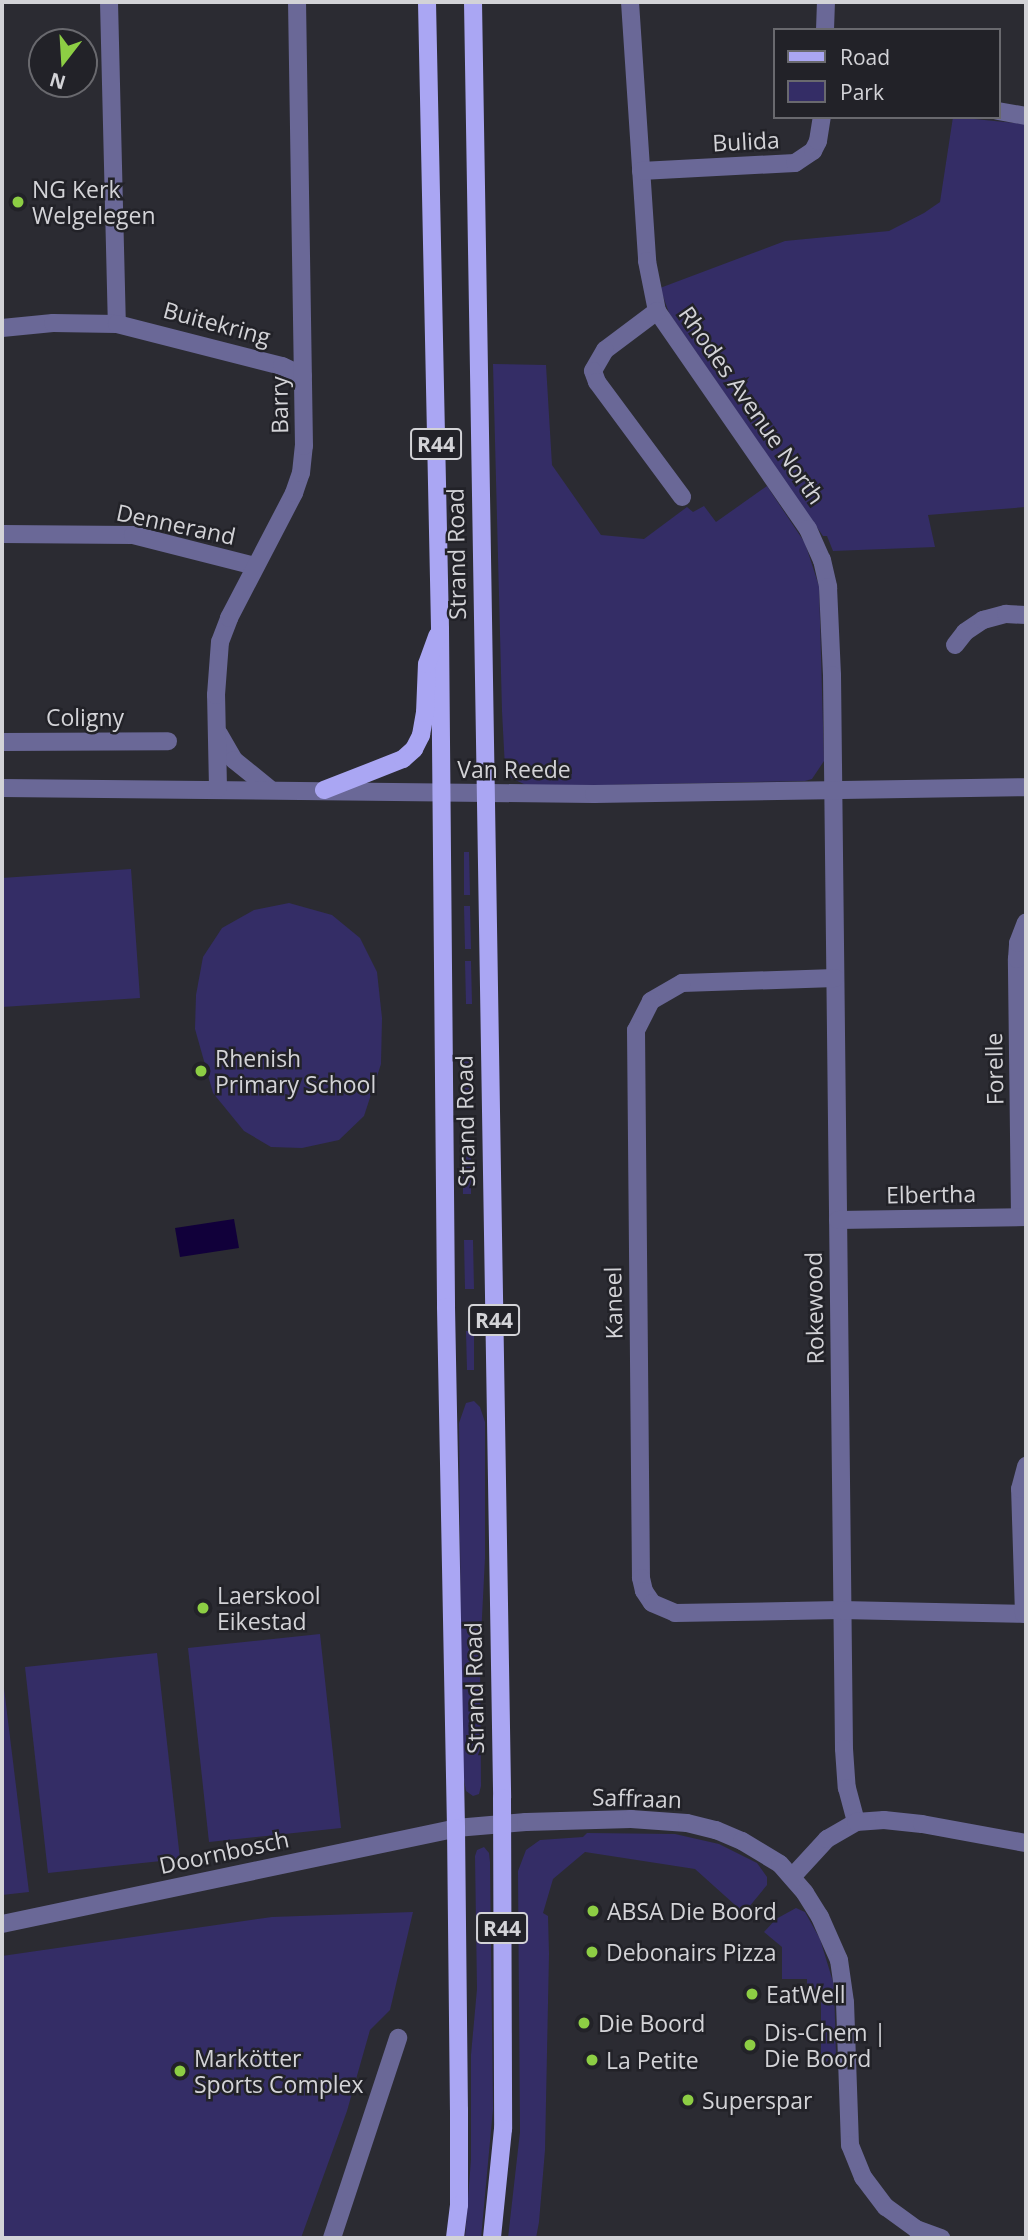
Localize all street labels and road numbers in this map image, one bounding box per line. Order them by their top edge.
street label: Bulida [712,125,780,157]
street label: Buitekring [160,295,274,351]
street label: Rhodes Avenue North [673,301,831,509]
street label: Barry [265,376,293,434]
road number: R44 [410,426,462,462]
street label: Strand Road [441,488,471,620]
street label: Dennerand [114,498,238,550]
street label: Coligny [46,703,124,731]
street label: Van Reede [457,755,571,783]
street label: Forelle [980,1032,1008,1106]
street label: Strand Road [450,1055,480,1187]
street label: Elbertha [886,1179,976,1209]
street label: Rokewood [799,1251,829,1365]
street label: Kaneel [599,1266,627,1340]
road number: R44 [468,1302,520,1338]
street label: Strand Road [459,1622,489,1754]
street label: Saffraan [592,1783,682,1813]
street label: Doornbosch [157,1825,291,1879]
road number: R44 [476,1910,528,1946]

